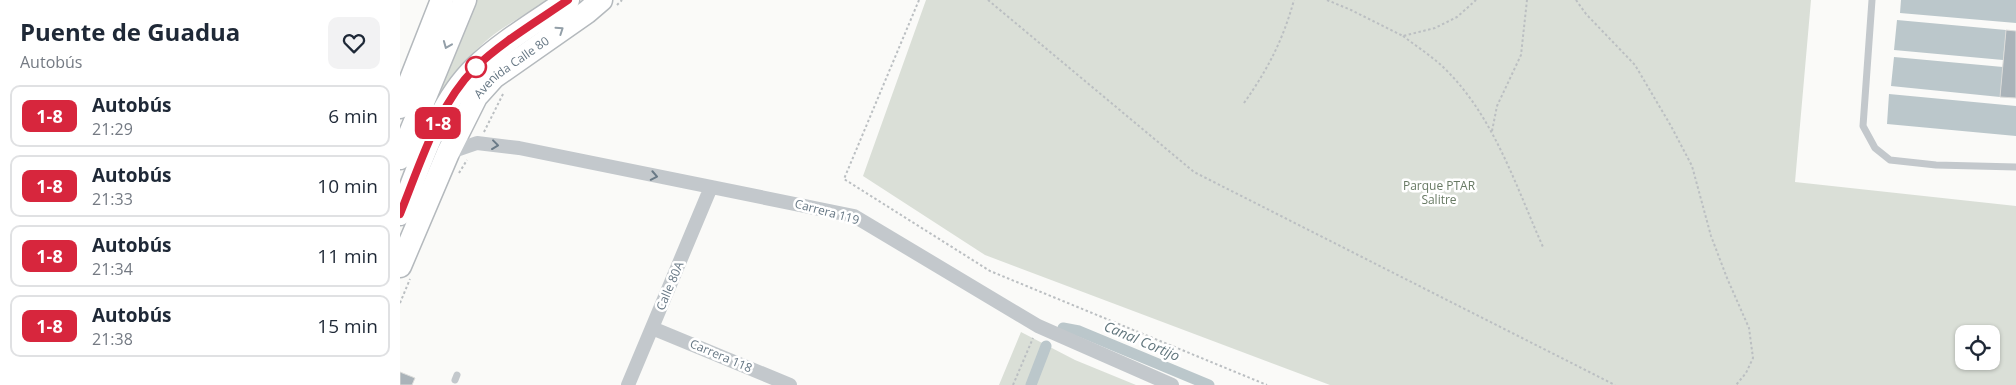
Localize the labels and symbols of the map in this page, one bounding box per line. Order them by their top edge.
one-way arrow [555,27,564,36]
street label: Avenida Calle 80 [470,32,552,102]
one-way arrow [442,40,453,49]
unlabelled marker [465,56,487,78]
line badge: 1-8 [409,107,467,139]
one-way arrow [491,139,499,150]
one-way arrow [650,170,659,180]
park label: Parque PTAR Salitre [1403,177,1476,208]
street label: Carrera 119 [793,195,861,228]
street label: Calle 80A [652,258,688,313]
water label: Canal Cortijo [1101,316,1183,365]
street label: Carrera 118 [687,335,755,376]

